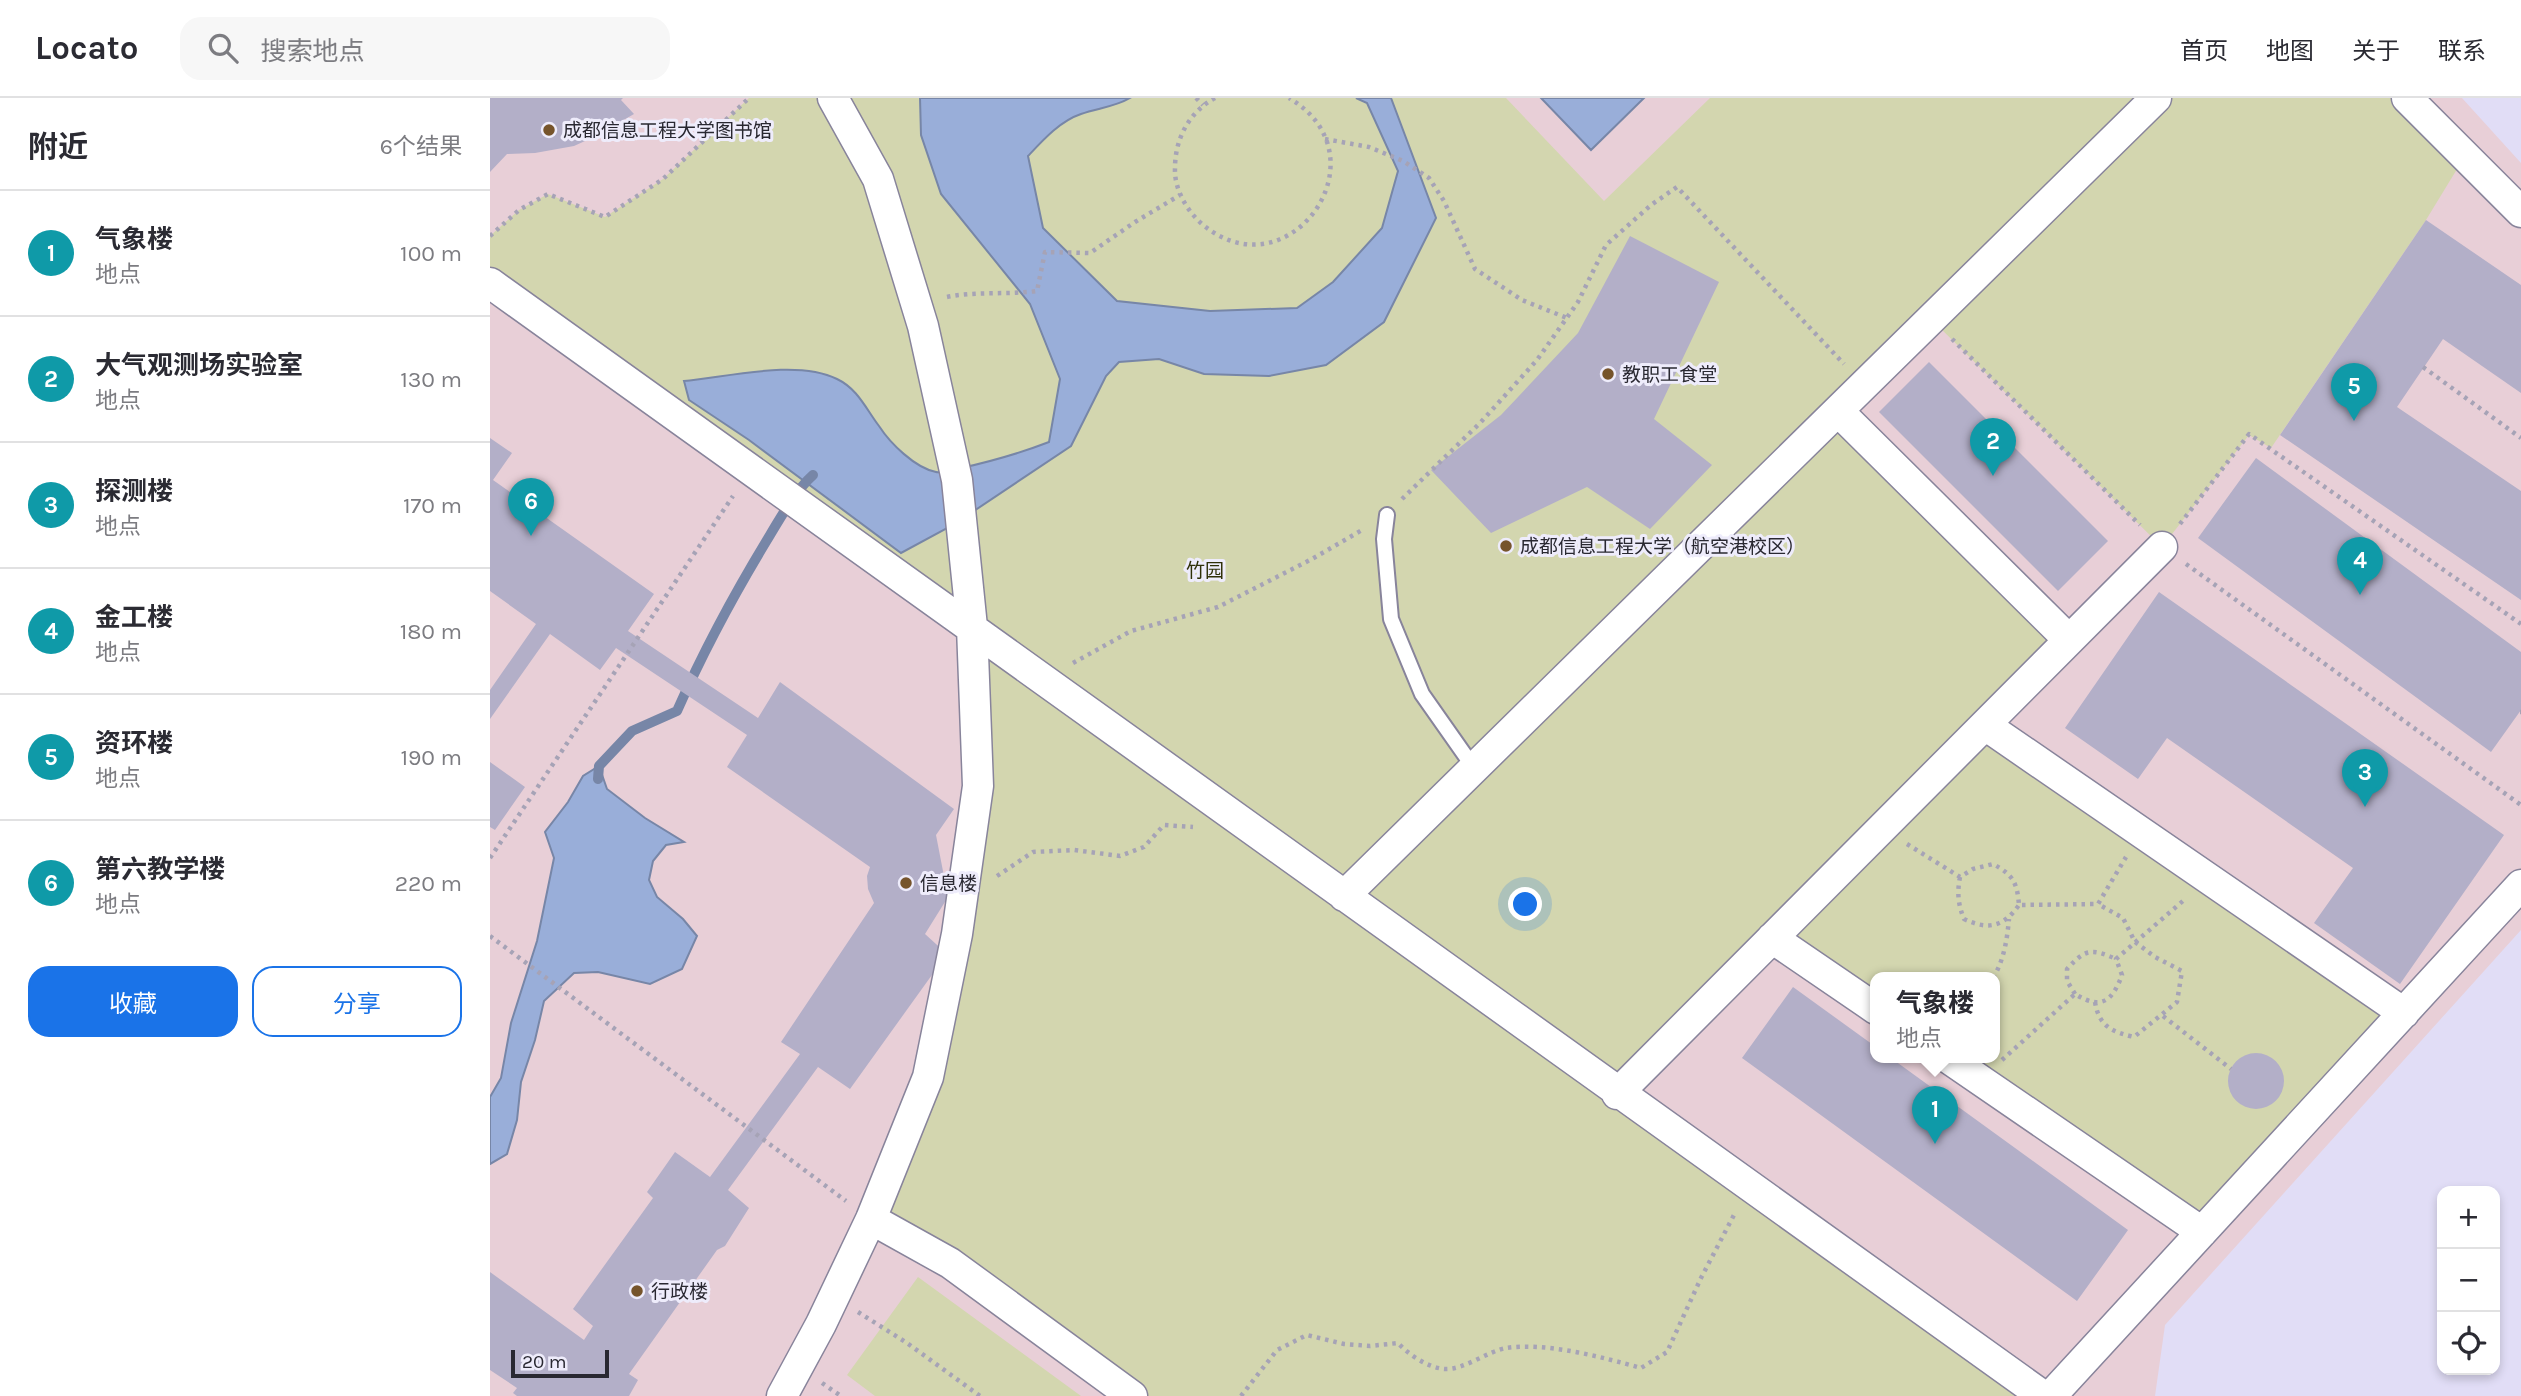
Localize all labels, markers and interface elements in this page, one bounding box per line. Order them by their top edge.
search box [180,17,670,80]
text: Locato [35,29,138,67]
icon: search [204,29,242,67]
text: 搜索地点 [260,36,364,67]
text: 首页 [2180,37,2228,65]
text: 地图 [2266,37,2314,65]
text: 关于 [2352,37,2400,65]
text: 联系 [2438,37,2486,65]
place label: 成都信息工程大学图书馆 [563,120,772,142]
marker: 成都信息工程大学图书馆 [541,122,557,138]
text: 附近 [28,129,88,165]
text: 6个结果 [380,133,462,160]
text: 气象楼 [95,224,173,255]
text: 1 [47,240,55,267]
text: 100 m [400,240,462,267]
text: 地点 [95,261,141,288]
text: 大气观测场实验室 [95,350,303,381]
pin: 5 [2331,363,2377,421]
place label: 教职工食堂 [1622,364,1717,386]
text: 2 [44,366,58,393]
text: 130 m [400,366,462,393]
marker: 教职工食堂 [1600,366,1616,382]
text: 地点 [95,387,141,414]
pin: 2 [1970,418,2016,476]
text: 探测楼 [95,476,173,507]
pin: 6 [508,478,554,536]
text: 3 [44,492,58,519]
text: 170 m [403,492,462,519]
text: 地点 [95,513,141,540]
place label: 成都信息工程大学（航空港校区） [1520,536,1805,558]
pin: 4 [2337,537,2383,595]
marker: 成都信息工程大学（航空港校区） [1498,538,1514,554]
park label: 竹园 [1186,560,1224,582]
text: 金工楼 [95,602,173,633]
text: 4 [44,618,58,645]
text: 180 m [400,618,462,645]
text: 地点 [95,639,141,666]
text: 资环楼 [95,728,173,759]
text: 5 [44,744,58,771]
text: 190 m [400,744,462,771]
pin: 3 [2342,749,2388,807]
text: 地点 [95,765,141,792]
text: 第六教学楼 [95,854,225,885]
text: 6 [44,870,58,897]
text: 220 m [395,870,462,897]
place label: 信息楼 [920,873,977,895]
marker: 信息楼 [898,875,914,891]
your location [1508,887,1542,921]
text: 地点 [95,891,141,918]
button: 收藏 [28,966,238,1037]
button: 分享 [252,966,462,1037]
popup [1870,972,2000,1063]
text: 气象楼 [1896,988,1974,1019]
text: 地点 [1896,1025,1942,1052]
pin: 1 [1912,1086,1958,1144]
map controls [2437,1186,2500,1375]
button: + [2437,1186,2500,1249]
button: − [2437,1249,2500,1312]
place label: 行政楼 [651,1281,708,1303]
marker: 行政楼 [629,1283,645,1299]
button: locate [2437,1312,2500,1375]
scale bar [511,1347,609,1379]
text: 20 m [522,1351,567,1373]

